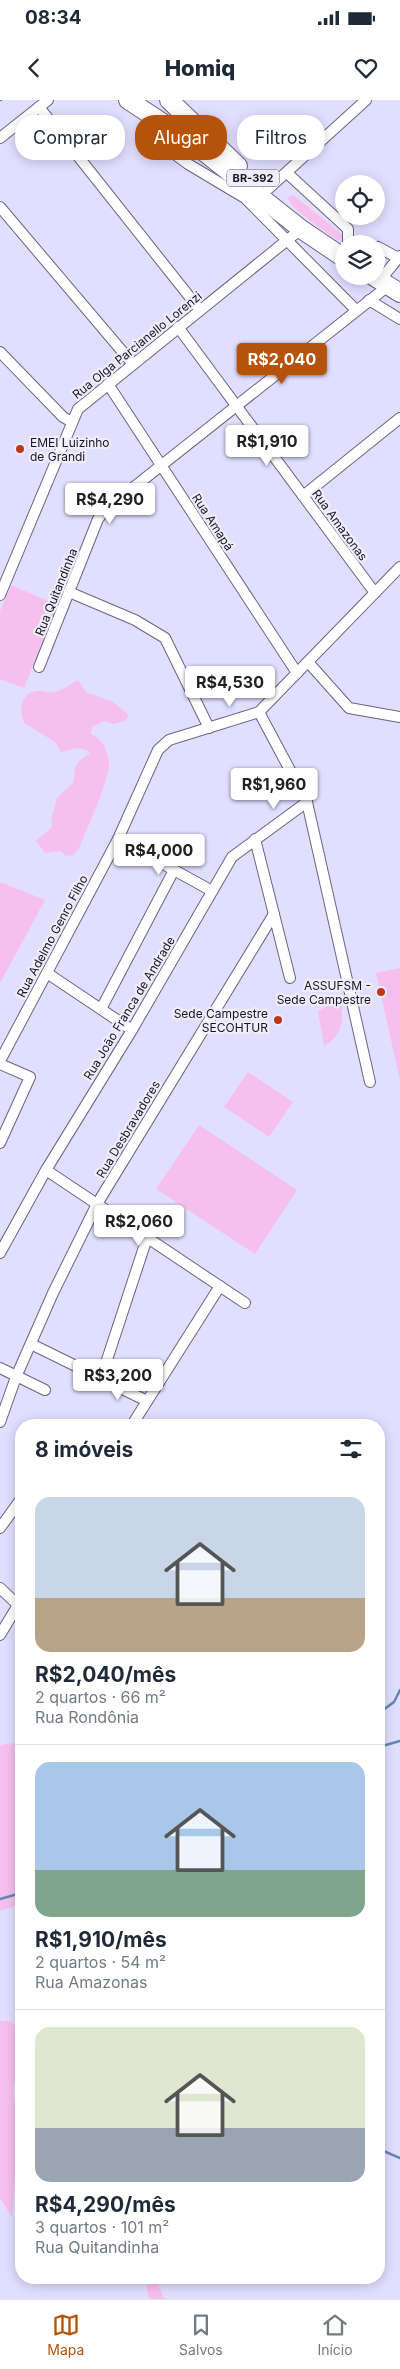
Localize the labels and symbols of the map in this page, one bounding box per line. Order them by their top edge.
road number: BR-392 [227,170,279,186]
street label: Rua Olga Parcianello Lorenzi [69,288,205,402]
pin: R$2,040 [236,342,328,385]
pin: R$1,910 [221,424,313,467]
place label: EMEI Luizinho de Grandi [30,435,110,464]
marker: EMEI Luizinho de Grandi [14,443,26,455]
pin: R$4,290 [64,482,156,525]
street label: Rua Amazonas [309,486,371,564]
street label: Rua Amapá [189,491,237,553]
street label: Rua Quitandinha [32,546,80,638]
pin: R$4,530 [184,666,276,708]
pin: R$1,960 [228,768,320,810]
pin: R$4,000 [113,834,205,876]
street label: Rua Adelmo Genro Filho [13,872,91,1000]
street label: Rua João Franca de Andrade [80,934,178,1082]
place label: ASSUFSM - Sede Campestre [277,978,371,1007]
marker: ASSUFSM - Sede Campestre [375,986,387,998]
place label: Sede Campestre SECOHTUR [174,1006,268,1035]
marker: Sede Campestre SECOHTUR [272,1014,284,1026]
street label: Rua Desbravadores [93,1078,163,1180]
pin: R$2,060 [93,1204,185,1247]
pin: R$3,200 [72,1358,164,1401]

